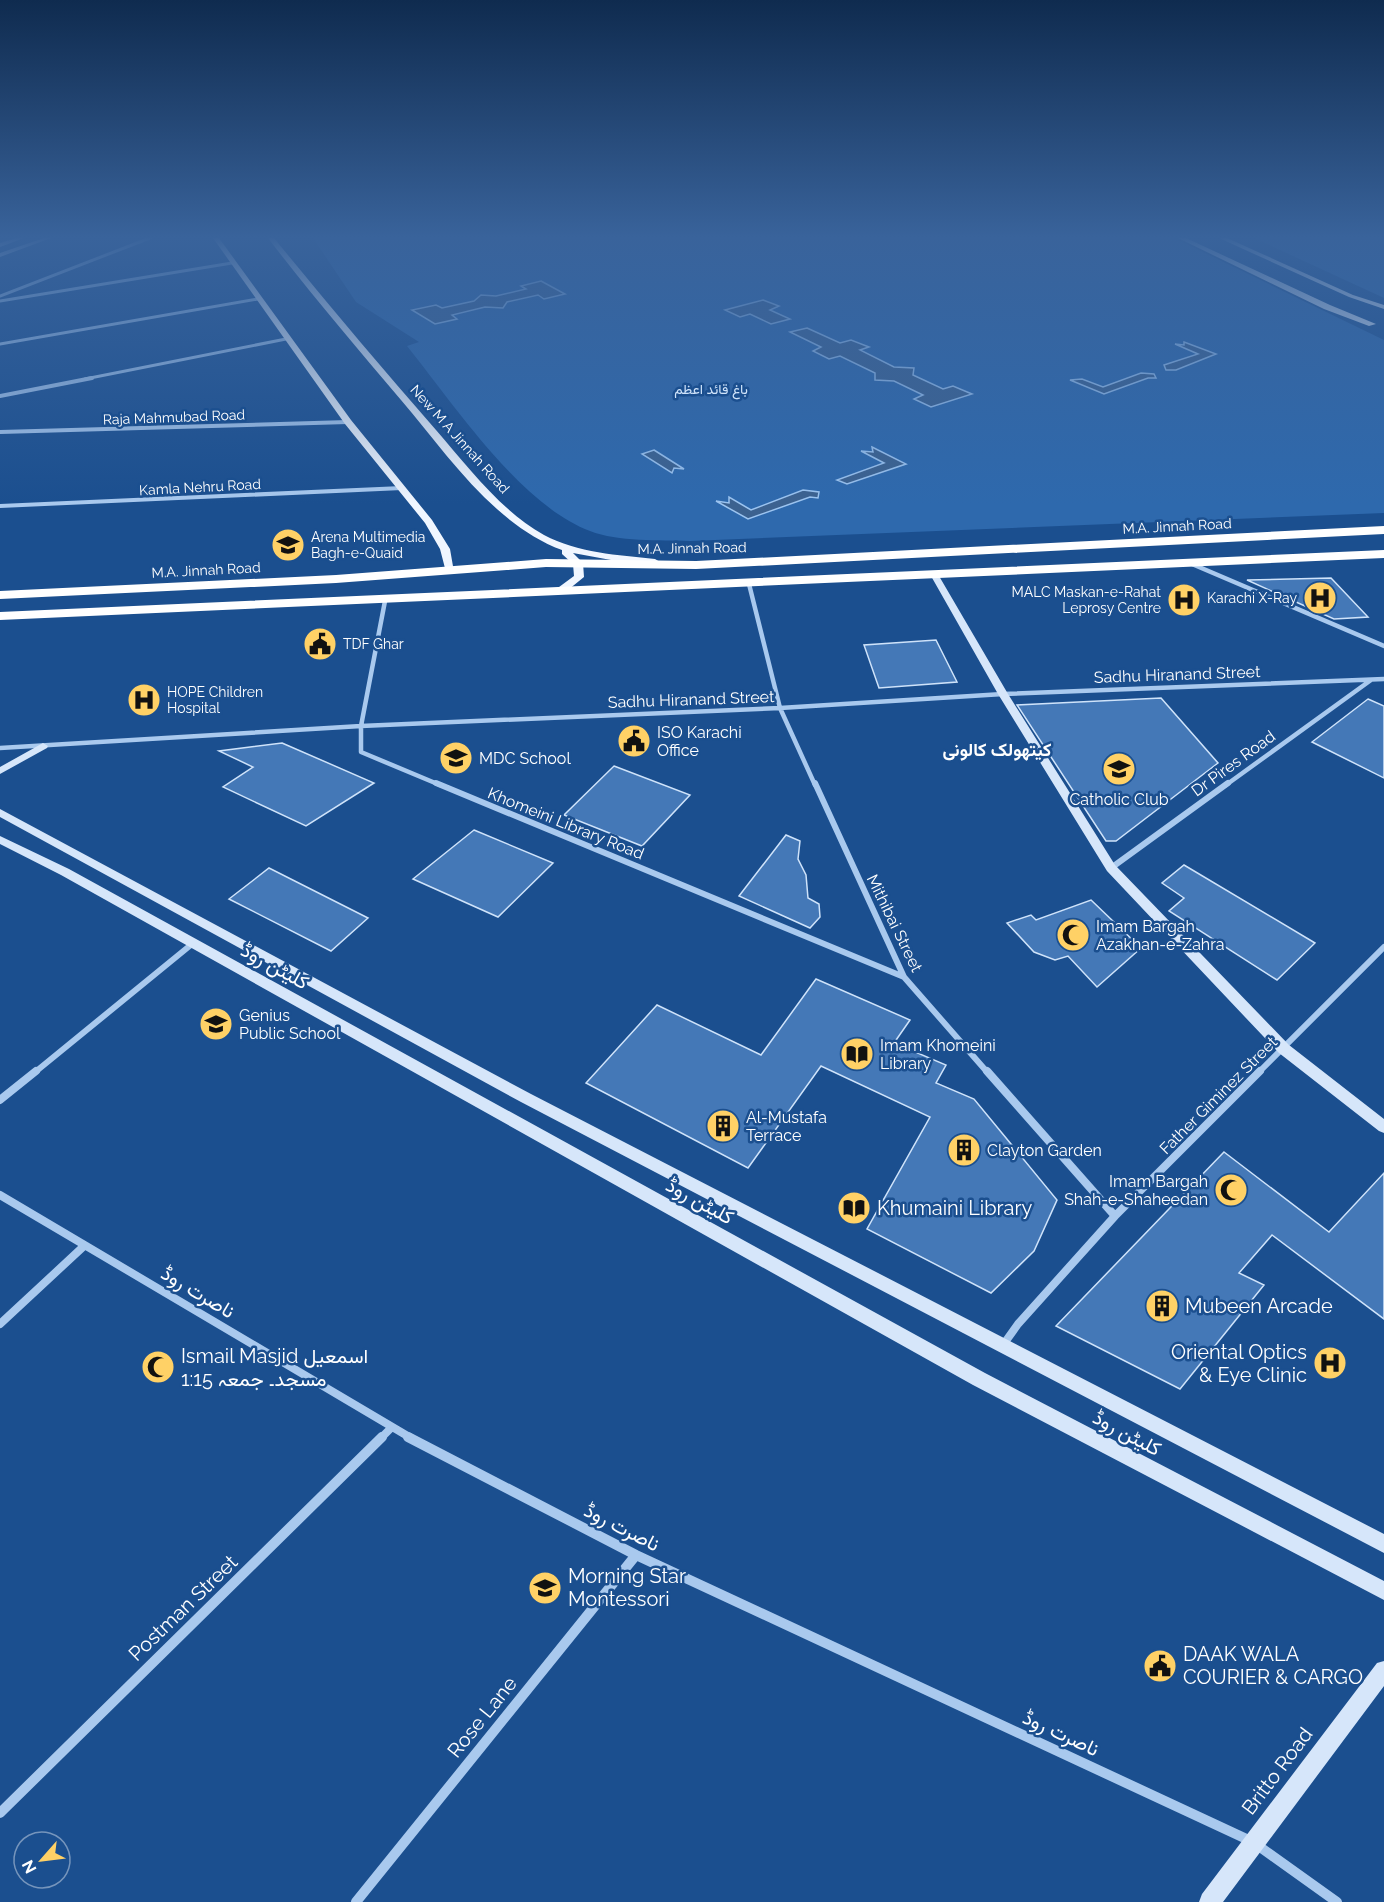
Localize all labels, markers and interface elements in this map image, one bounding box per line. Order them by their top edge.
park label: باغ قائد اعظم [674,381,748,400]
street label: New M A Jinnah Road [407,382,513,496]
street label: Raja Mahmubad Road [103,407,245,427]
street label: Kamla Nehru Road [139,476,261,498]
street label: M.A. Jinnah Road [1122,515,1232,537]
school or university icon: Arena Multimedia Bagh-e-Quaid [270,527,306,563]
place label: Arena Multimedia Bagh-e-Quaid [311,529,425,561]
street label: M.A. Jinnah Road [637,539,747,557]
street label: M.A. Jinnah Road [151,559,261,581]
hospital icon: Karachi X-Ray [1302,580,1338,616]
hospital icon: MALC Maskan-e-Rahat Leprosy Centre [1166,582,1202,618]
place label: MALC Maskan-e-Rahat Leprosy Centre [1011,584,1161,616]
place label: Karachi X-Ray [1207,590,1297,606]
public building icon: TDF Ghar [302,626,338,662]
place label: TDF Ghar [343,636,404,652]
street label: Sadhu Hiranand Street [1093,662,1261,687]
hospital icon: HOPE Children Hospital [126,682,162,718]
place label: HOPE Children Hospital [167,684,263,716]
street label: Sadhu Hiranand Street [607,687,775,712]
public building icon: ISO Karachi Office [616,723,652,759]
place label: ISO Karachi Office [657,723,742,760]
street label: Dr Pires Road [1188,727,1279,800]
district label: کیتھولک کالونی [943,739,1051,761]
school or university icon: MDC School [438,740,474,776]
place label: MDC School [479,749,571,768]
school or university icon: Catholic Club [1101,751,1137,787]
street label: Khomeini Library Road [485,783,647,864]
place label: Catholic Club [1069,790,1169,809]
street label: Mithibai Street [863,871,927,976]
mosque icon: Imam Bargah Azakhan-e-Zahra [1055,917,1091,953]
place label: Imam Bargah Azakhan-e-Zahra [1096,917,1225,954]
street label: کلیٹن روڈ [236,938,313,995]
school or university icon: Genius Public School [198,1006,234,1042]
place label: Genius Public School [239,1006,341,1043]
street label: Father Giminez Street [1156,1032,1282,1158]
library icon: Imam Khomeini Library [839,1036,875,1072]
place label: Imam Khomeini Library [880,1036,996,1073]
building icon: Al-Mustafa Terrace [705,1108,741,1144]
place label: Al-Mustafa Terrace [746,1108,827,1145]
building icon: Clayton Garden [946,1132,982,1168]
place label: Clayton Garden [987,1141,1102,1160]
place label: Imam Bargah Shah-e-Shaheedan [1064,1172,1208,1209]
mosque icon: Imam Bargah Shah-e-Shaheedan [1213,1172,1249,1208]
street label: کلیٹن روڈ [661,1173,738,1230]
library icon: Khumaini Library [836,1190,872,1226]
place label: Khumaini Library [877,1196,1032,1220]
street label: ناصرت روڈ [156,1261,239,1324]
building icon: Mubeen Arcade [1144,1288,1180,1324]
place label: Mubeen Arcade [1185,1294,1333,1318]
place label: Oriental Optics & Eye Clinic [1171,1340,1307,1387]
place label: Ismail Masjid اسمعیل مسجد۔ جمعہ 1:15 [181,1344,368,1391]
hospital icon: Oriental Optics & Eye Clinic [1312,1345,1348,1381]
mosque icon: Ismail Masjid اسمعیل مسجد۔ جمعہ 1:15 [140,1349,176,1385]
street label: کلیٹن روڈ [1088,1405,1165,1462]
street label: ناصرت روڈ [580,1498,664,1557]
street label: Postman Street [124,1550,243,1666]
place label: Morning Star Montessori [568,1564,686,1611]
school or university icon: Morning Star Montessori [527,1570,563,1606]
place label: DAAK WALA COURIER & CARGO [1183,1642,1363,1689]
public building icon: DAAK WALA COURIER & CARGO [1142,1648,1178,1684]
street label: Rose Lane [442,1672,522,1762]
street label: ناصرت روڈ [1019,1705,1103,1762]
street label: Britto Road [1236,1723,1318,1819]
north arrow [12,1830,72,1890]
text: N [18,1857,40,1877]

